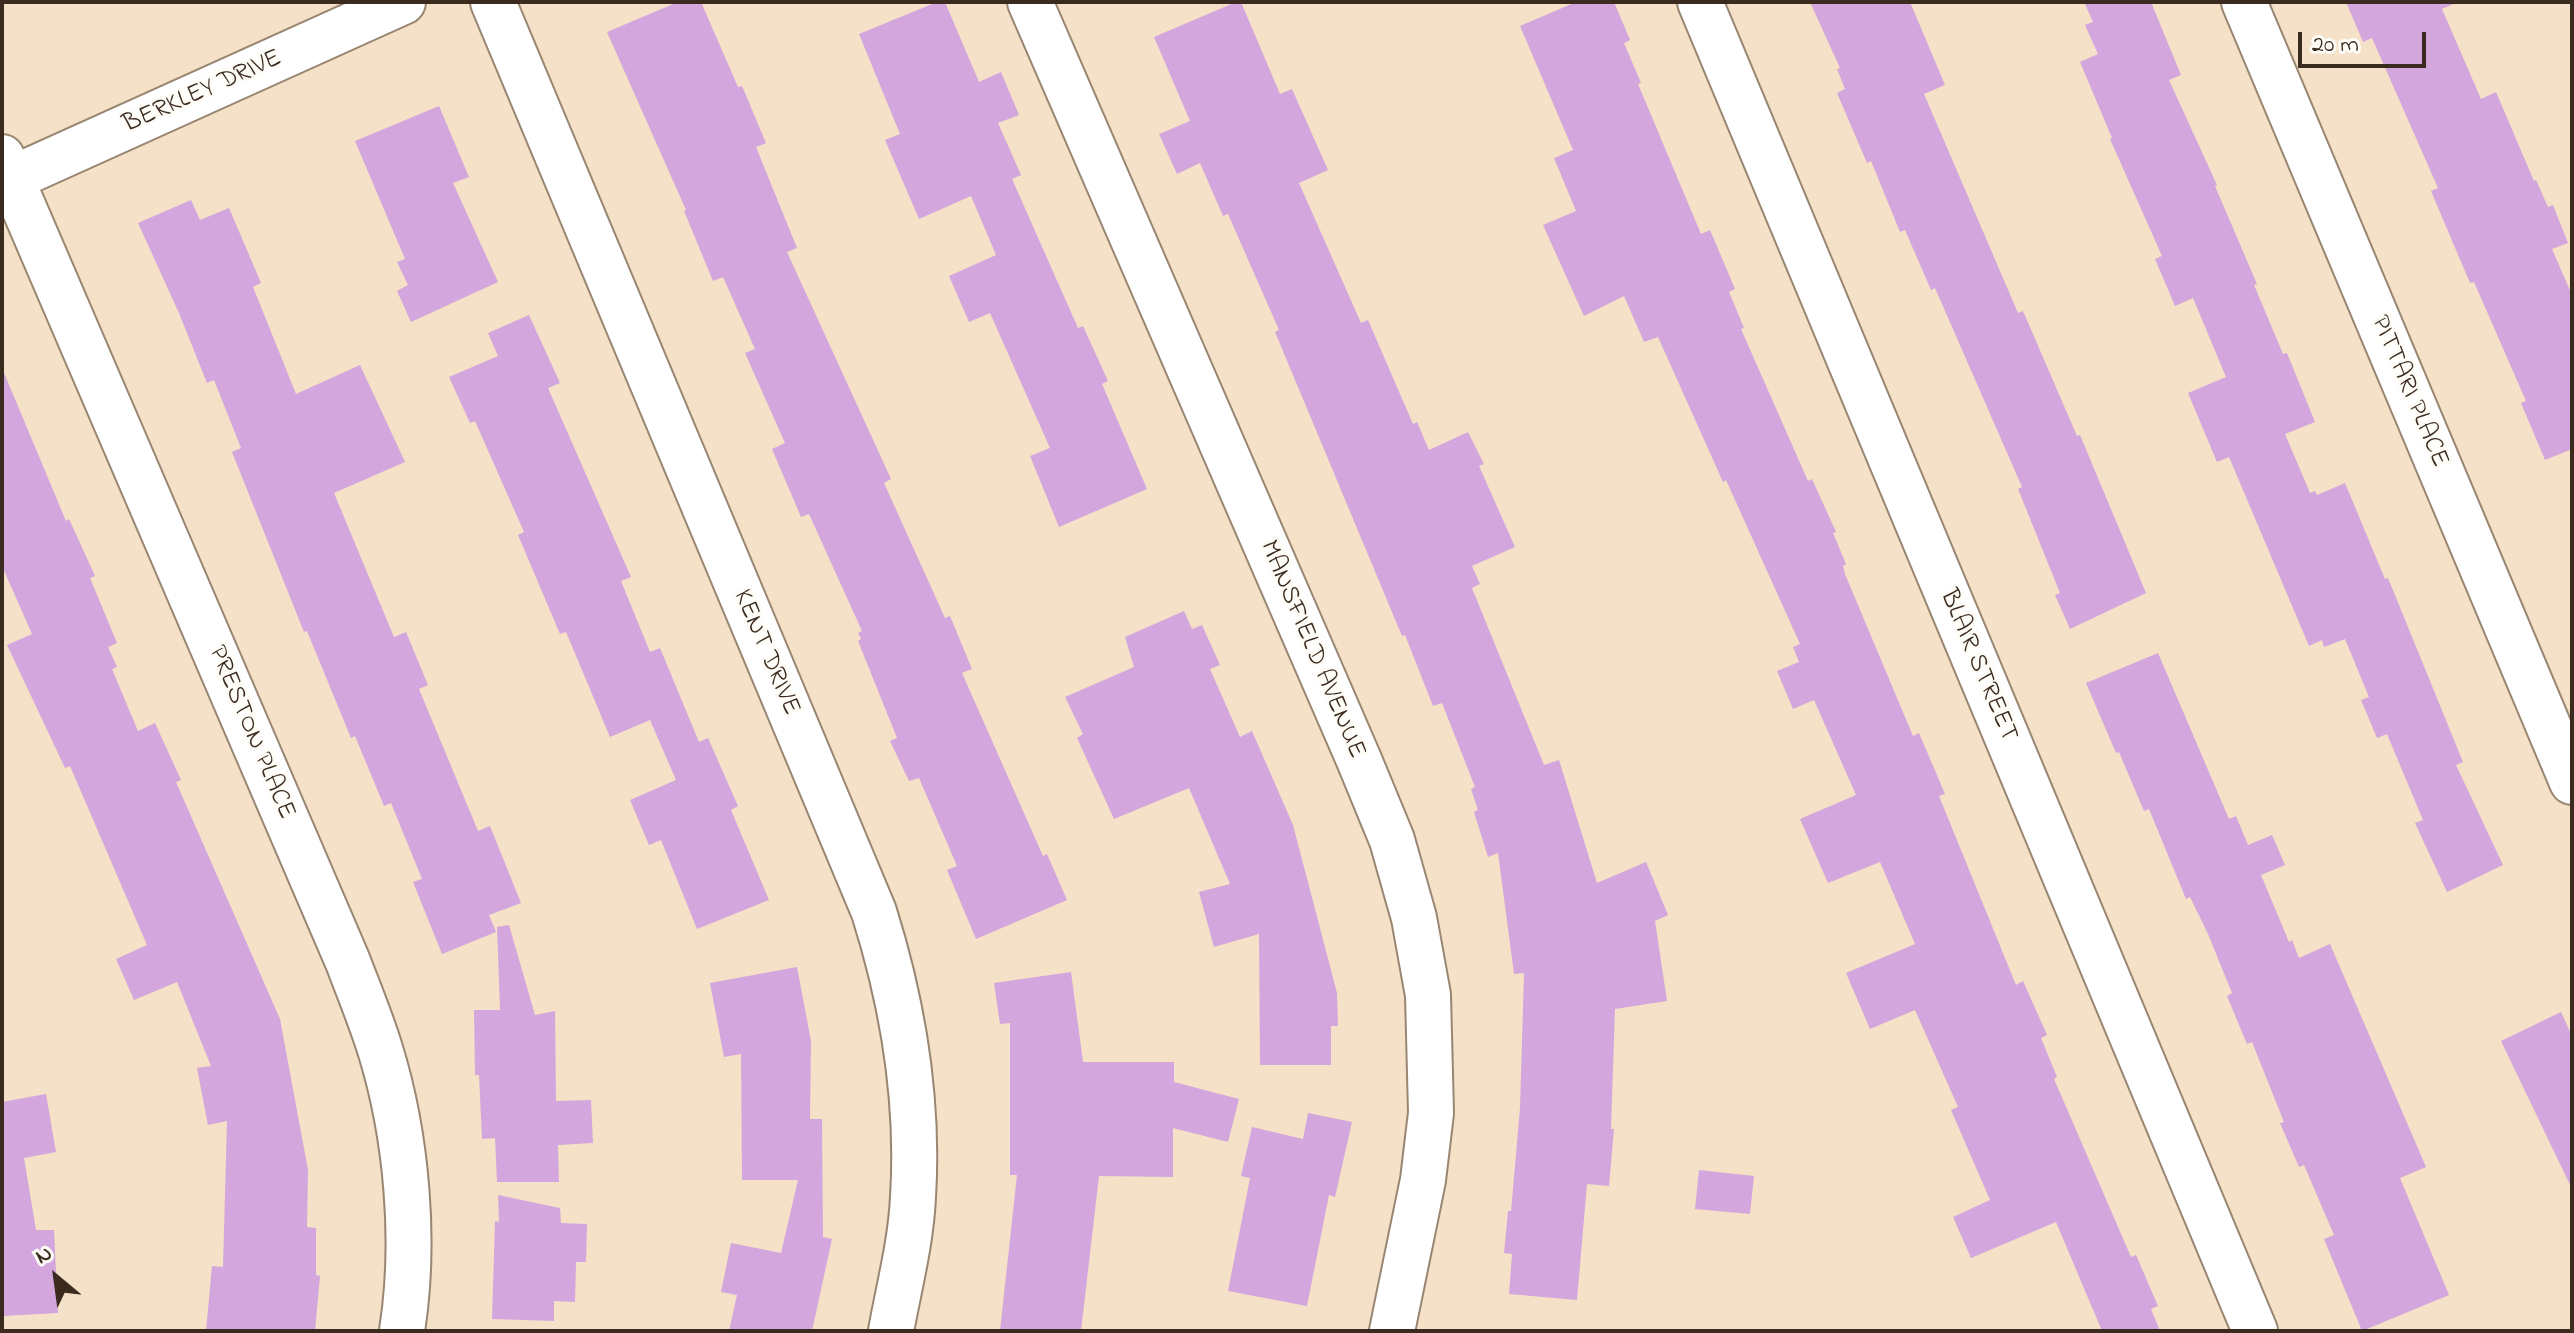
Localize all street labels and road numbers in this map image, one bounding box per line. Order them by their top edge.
street label: BERKLEY DRIVE [119,44,287,142]
street label: PITTARI PLACE [2362,312,2454,472]
street label: MANSFIELD AVENUE [1251,536,1371,764]
street label: BLAIR STREET [1931,585,2023,747]
street label: KENT DRIVE [725,586,805,720]
street label: PRESTON PLACE [199,642,301,824]

